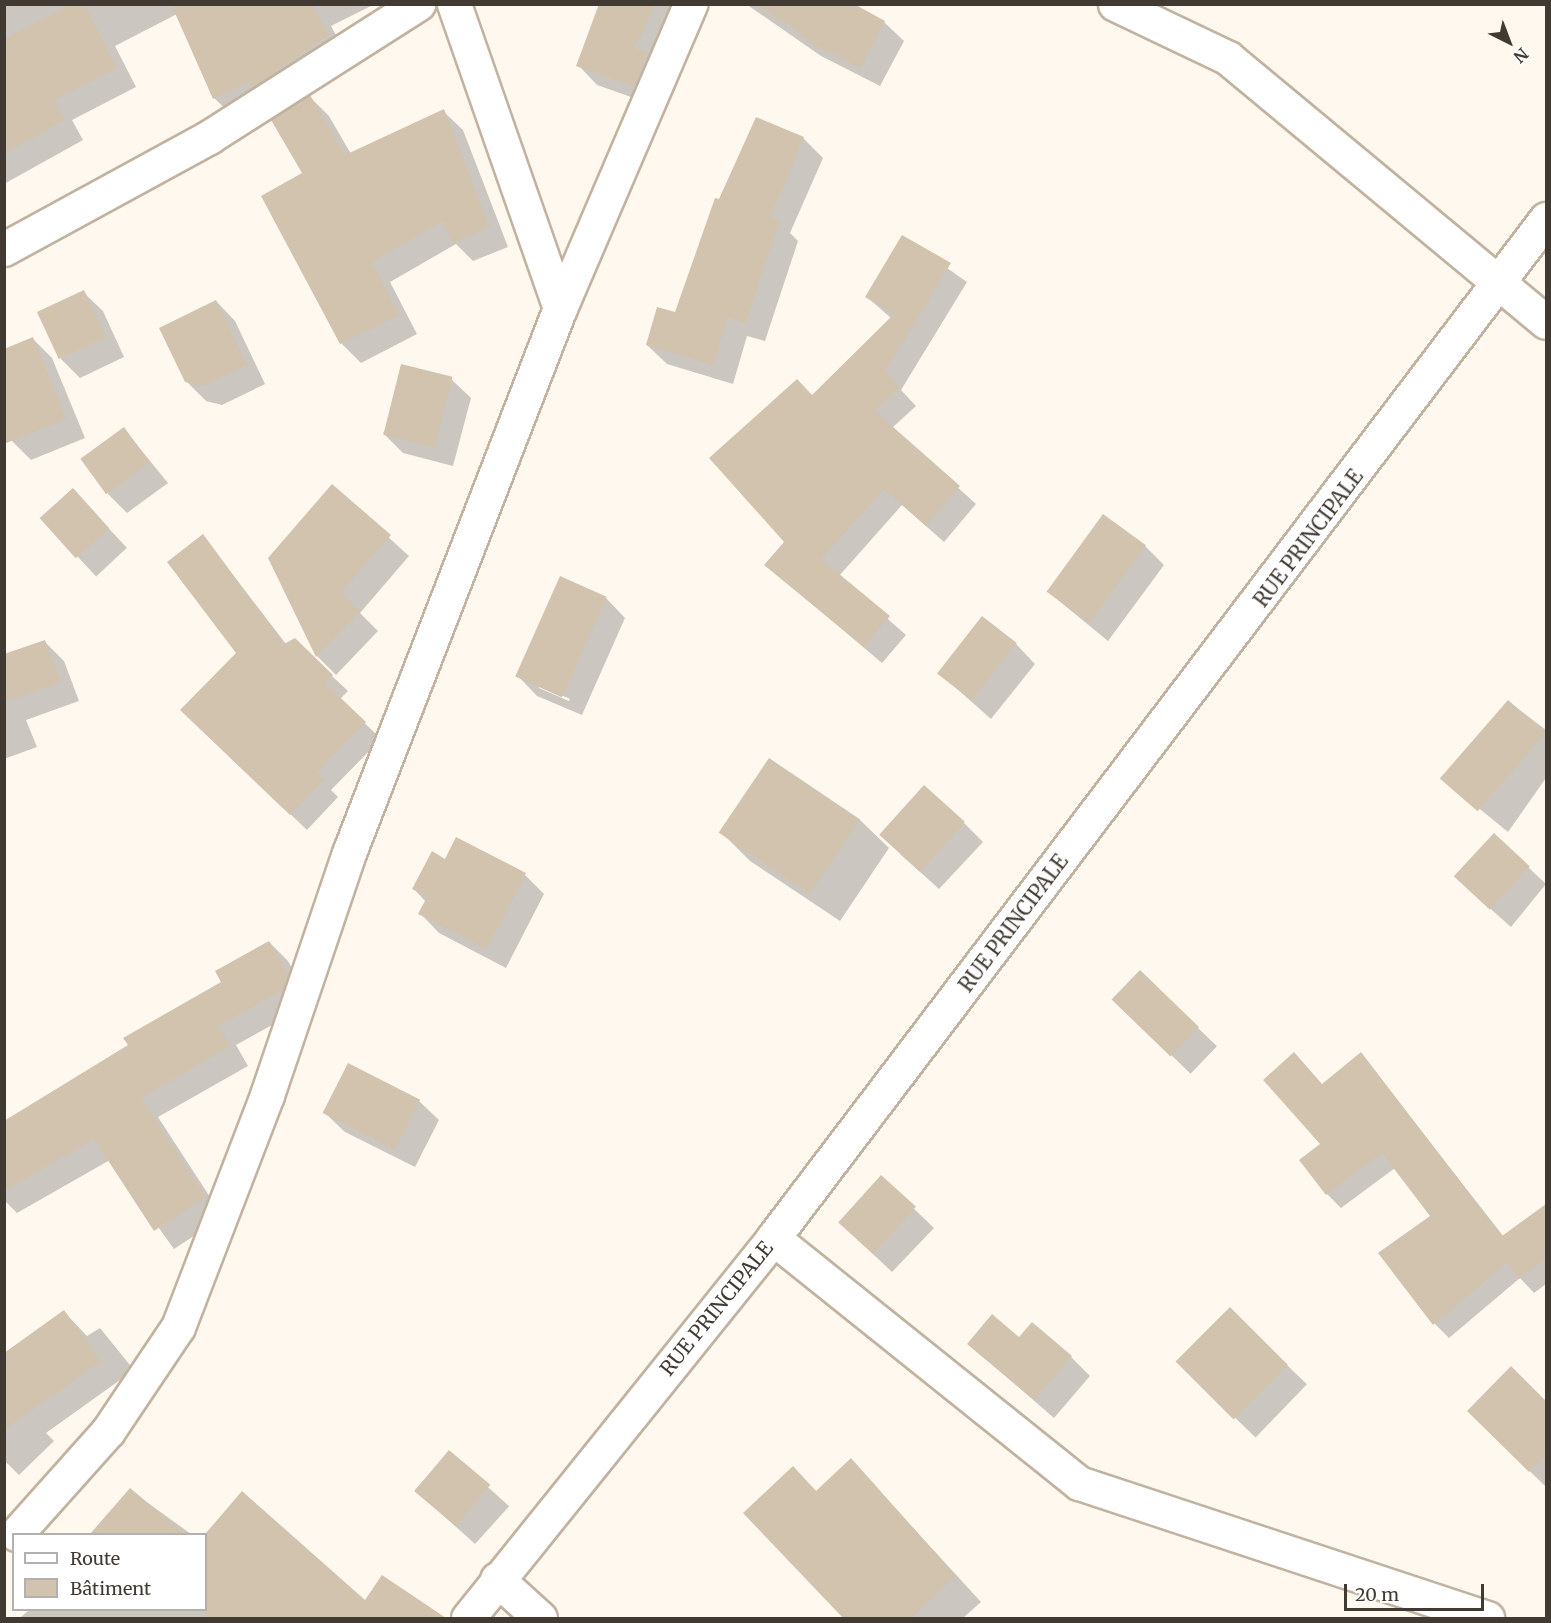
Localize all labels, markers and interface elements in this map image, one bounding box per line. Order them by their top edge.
north arrow [1479,12,1539,72]
text: N [1510,44,1532,67]
street label: RUE PRINCIPALE [1249,465,1367,611]
street label: RUE PRINCIPALE [954,850,1072,996]
street label: RUE PRINCIPALE [654,1236,778,1380]
legend [12,1533,207,1611]
text: Route [70,1547,120,1570]
scale bar [1347,1572,1486,1610]
text: Bâtiment [70,1577,151,1600]
text: 20 m [1355,1583,1399,1606]

